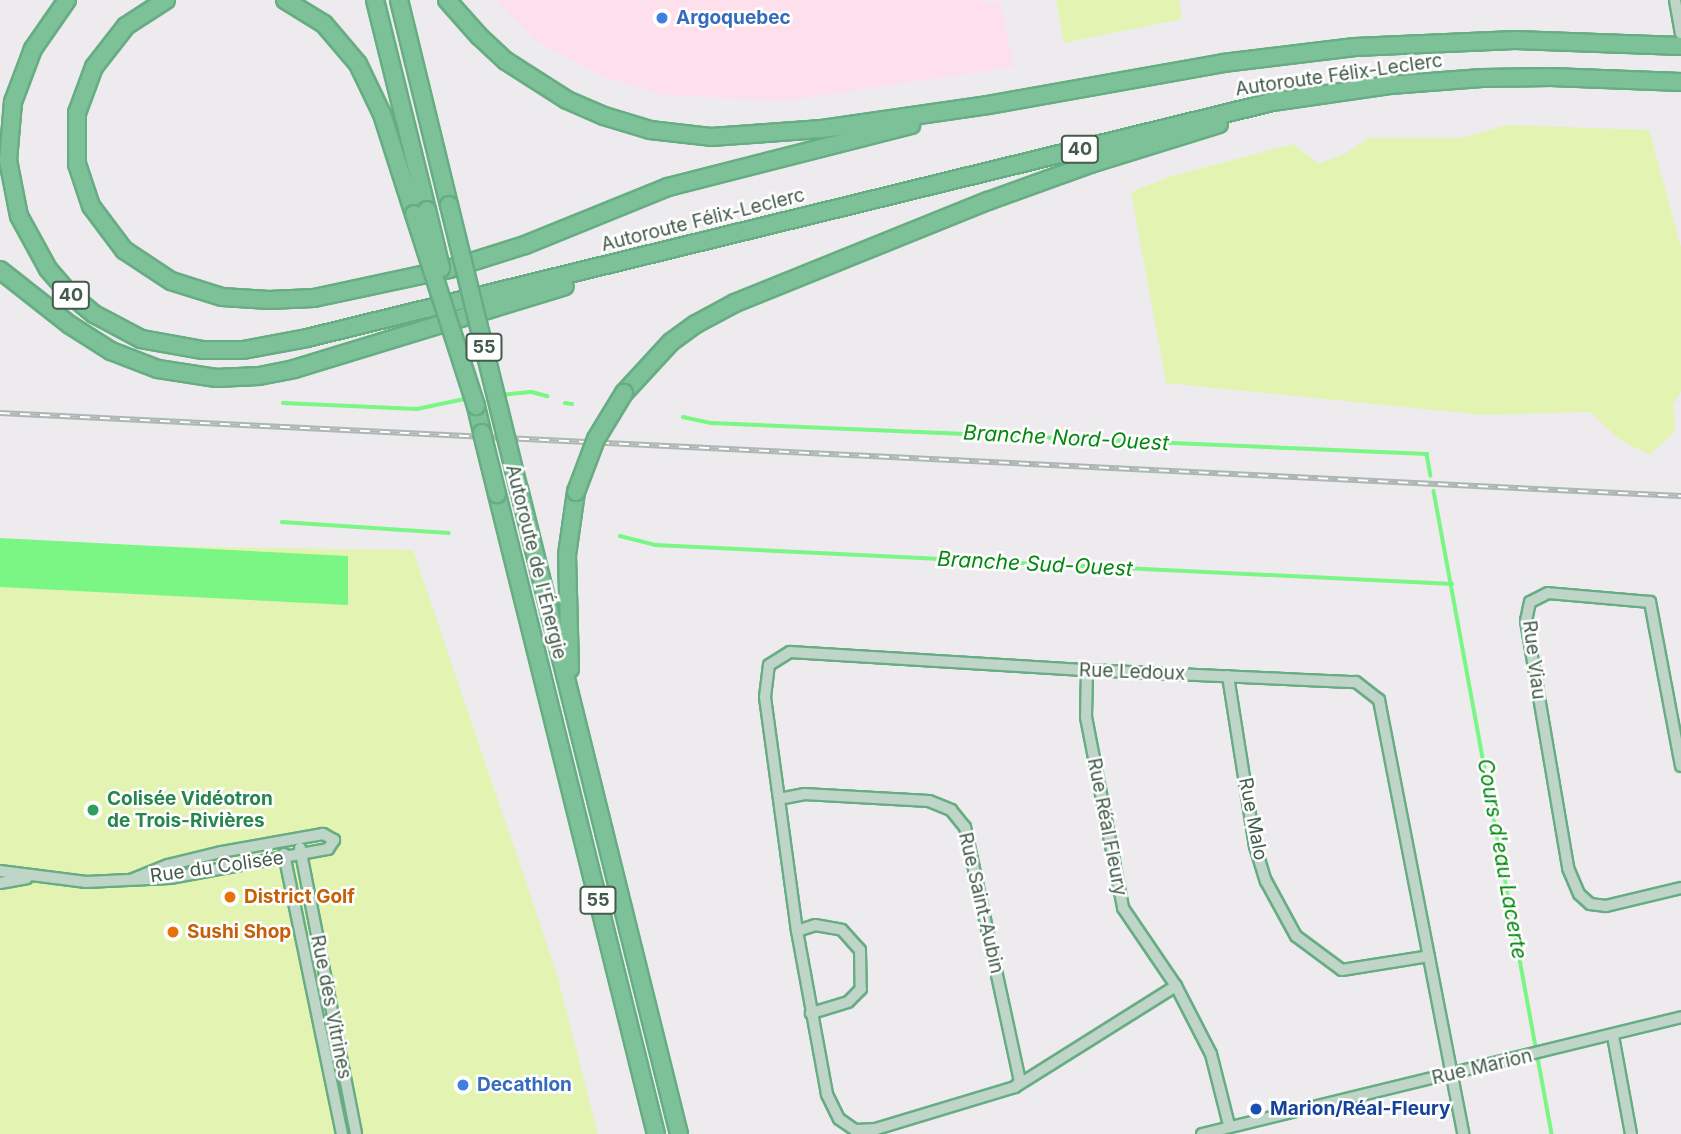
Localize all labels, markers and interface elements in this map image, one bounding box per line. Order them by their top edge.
place label: Argoquebec [676,7,791,29]
marker: Argoquebec [654,10,670,26]
street label: Autoroute Félix-Leclerc [1234,49,1444,101]
road number: 40 [1061,134,1099,164]
street label: Autoroute Félix-Leclerc [599,184,807,256]
road number: 40 [52,281,90,310]
road number: 55 [465,332,503,362]
water label: Branche Nord-Ouest [962,420,1170,456]
street label: Autoroute de l'Énergie [501,462,571,662]
water label: Branche Sud-Ouest [936,546,1134,582]
street label: Rue Viau [1518,619,1550,701]
street label: Rue Ledoux [1078,659,1186,685]
street label: Rue Réal Fleury [1082,756,1132,898]
water label: Cours d'eau Lacerte [1472,757,1532,961]
street label: Rue Malo [1234,776,1272,862]
place label: Colisée Vidéotron de Trois-Rivières [107,788,273,832]
marker: Colisée Vidéotron de Trois-Rivières [85,802,101,818]
street label: Rue Saint-Aubin [954,830,1008,976]
street label: Rue du Colisée [149,846,285,888]
place label: District Golf [244,886,355,908]
road number: 55 [579,886,617,915]
marker: District Golf [222,889,238,905]
place label: Sushi Shop [187,921,291,943]
marker: Sushi Shop [165,924,181,940]
street label: Rue des Vitrines [306,933,356,1081]
street label: Rue Marion [1430,1044,1534,1090]
place label: Decathlon [477,1074,572,1096]
marker: Decathlon [455,1077,471,1093]
place label: Marion/Réal-Fleury [1270,1098,1450,1120]
marker: Marion/Réal-Fleury [1248,1101,1264,1117]

